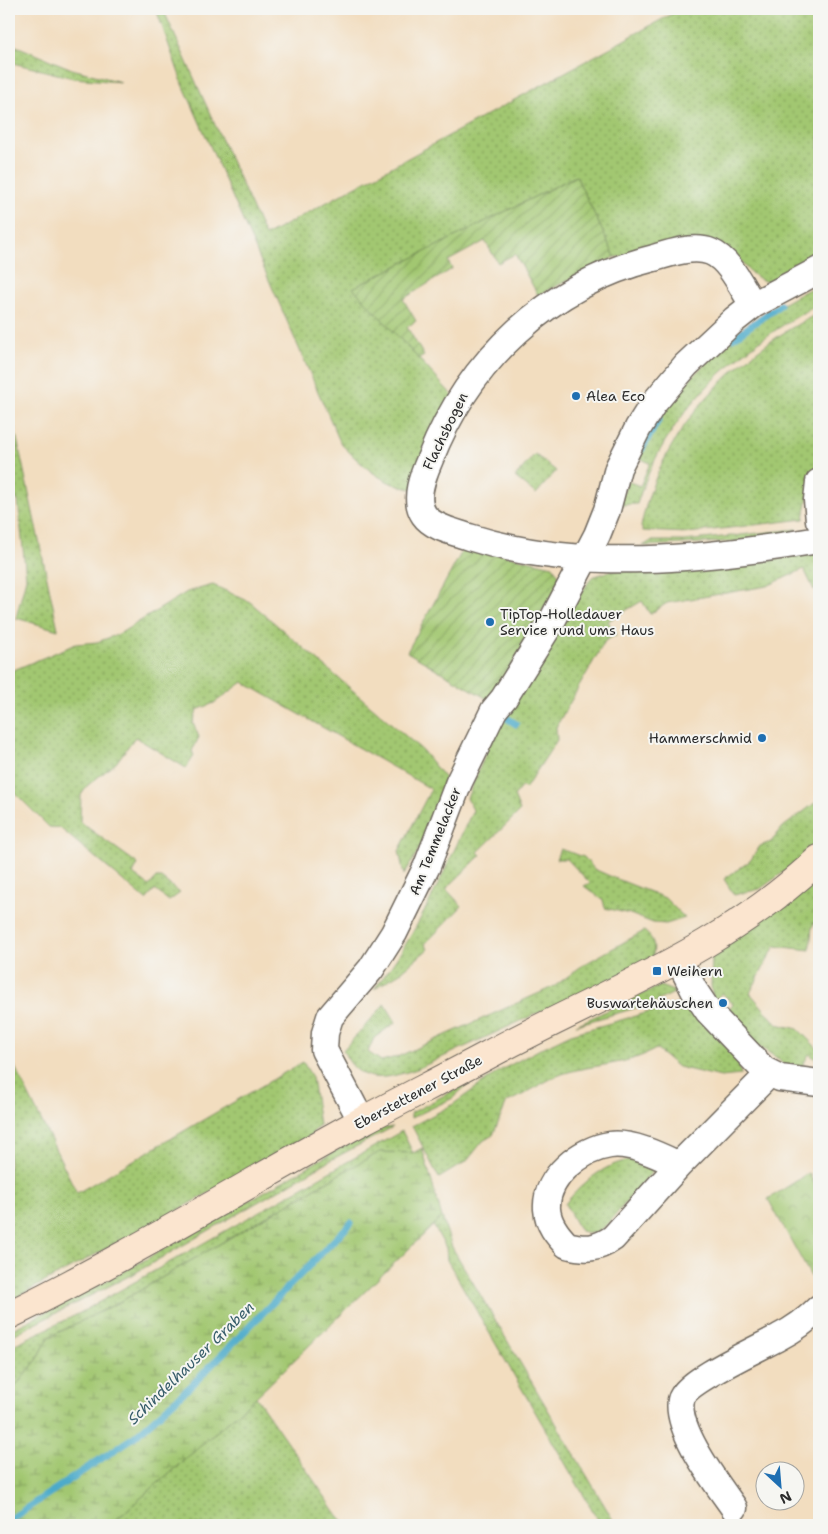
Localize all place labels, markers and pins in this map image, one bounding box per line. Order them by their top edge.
place label: Alea Eco [586,387,645,405]
marker: Alea Eco [570,390,582,402]
place label: TipTop-Holledauer Service rund ums Haus [500,605,654,639]
marker: TipTop-Holledauer Service rund ums Haus [484,616,496,628]
place label: Hammerschmid [649,729,752,747]
marker: Hammerschmid [756,732,768,744]
place label: Weihern [667,962,723,980]
marker: Weihern [651,965,663,977]
place label: Buswartehäuschen [587,994,713,1012]
marker: Buswartehäuschen [717,997,729,1009]

